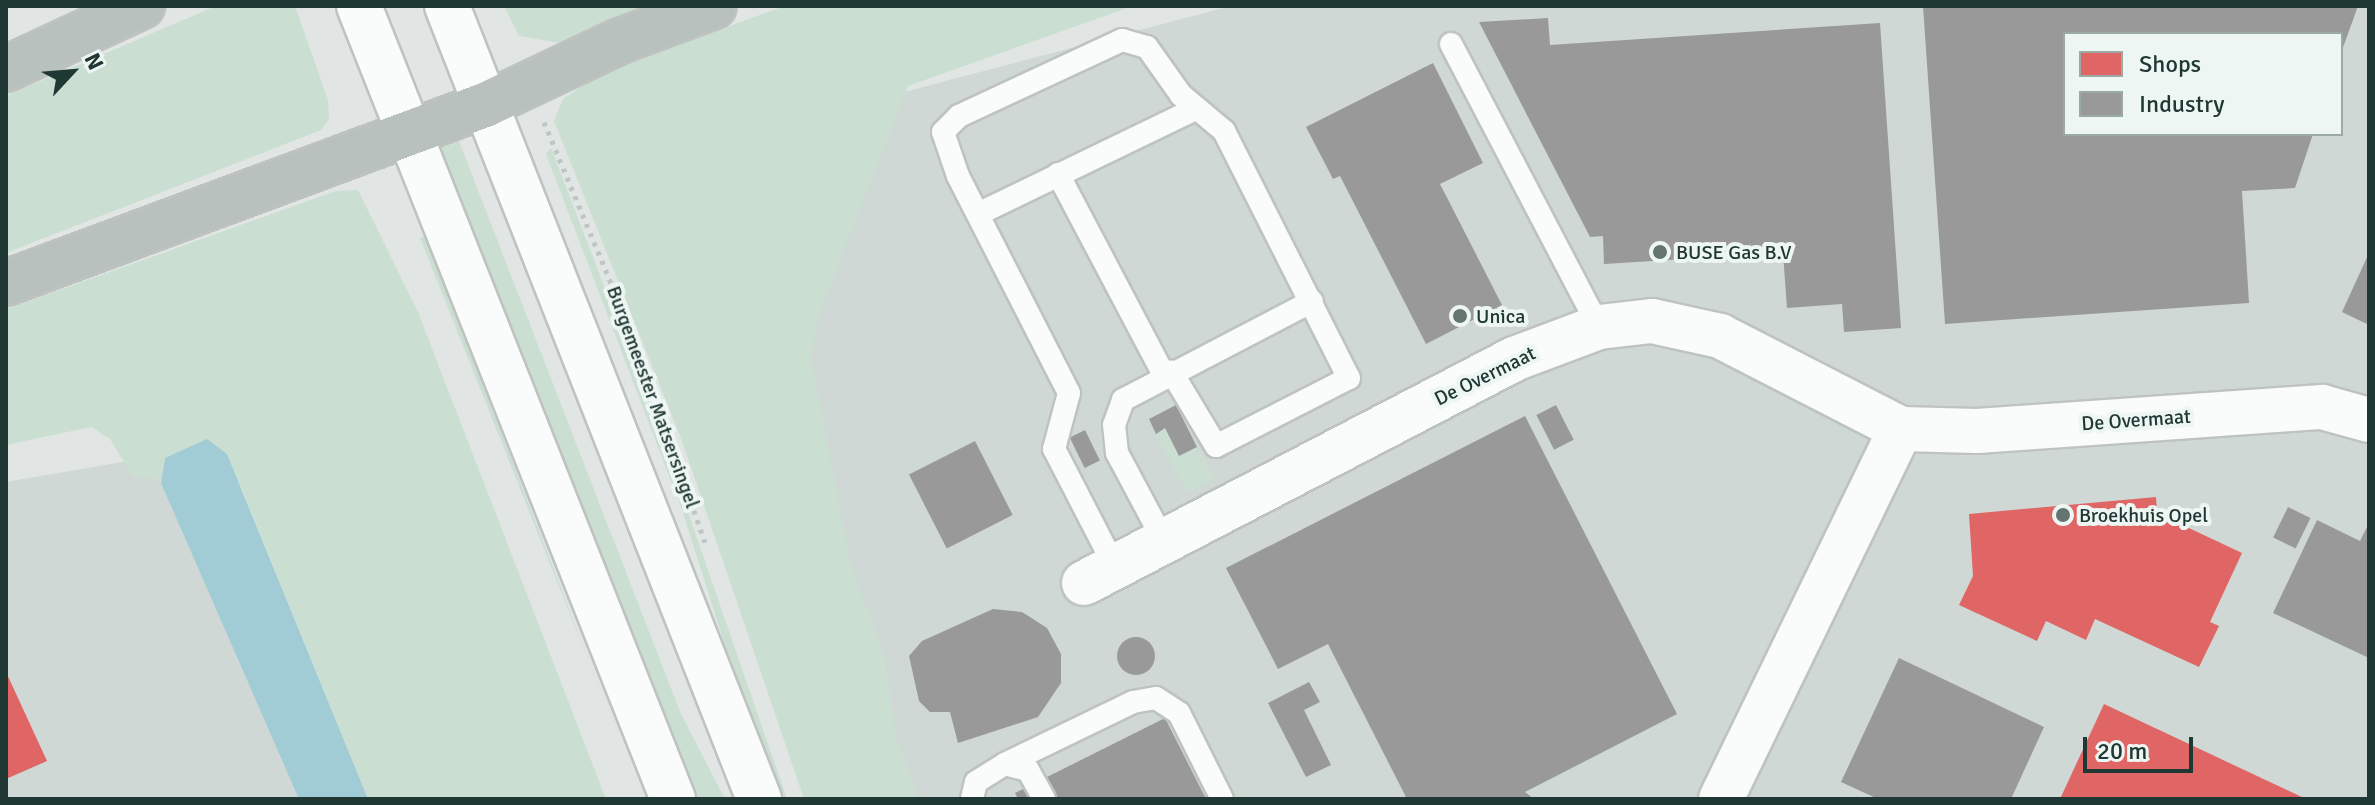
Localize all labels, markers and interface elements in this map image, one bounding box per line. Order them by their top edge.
north arrow [32,32,112,112]
legend [2063,32,2343,136]
text: N [79,48,110,74]
text: Shops [2139,49,2201,79]
text: Industry [2139,89,2225,119]
place label: BUSE Gas B.V [1676,240,1792,264]
marker: BUSE Gas B.V [1651,243,1669,261]
street label: Burgemeester Matsersingel [602,283,704,511]
place label: Unica [1476,304,1525,328]
marker: Unica [1451,307,1469,325]
street label: De Overmaat [1430,341,1540,411]
street label: De Overmaat [2080,404,2192,436]
place label: Broekhuis Opel [2079,503,2208,527]
marker: Broekhuis Opel [2054,506,2072,524]
scale bar [2087,721,2197,771]
text: 20 m [2097,736,2147,766]

